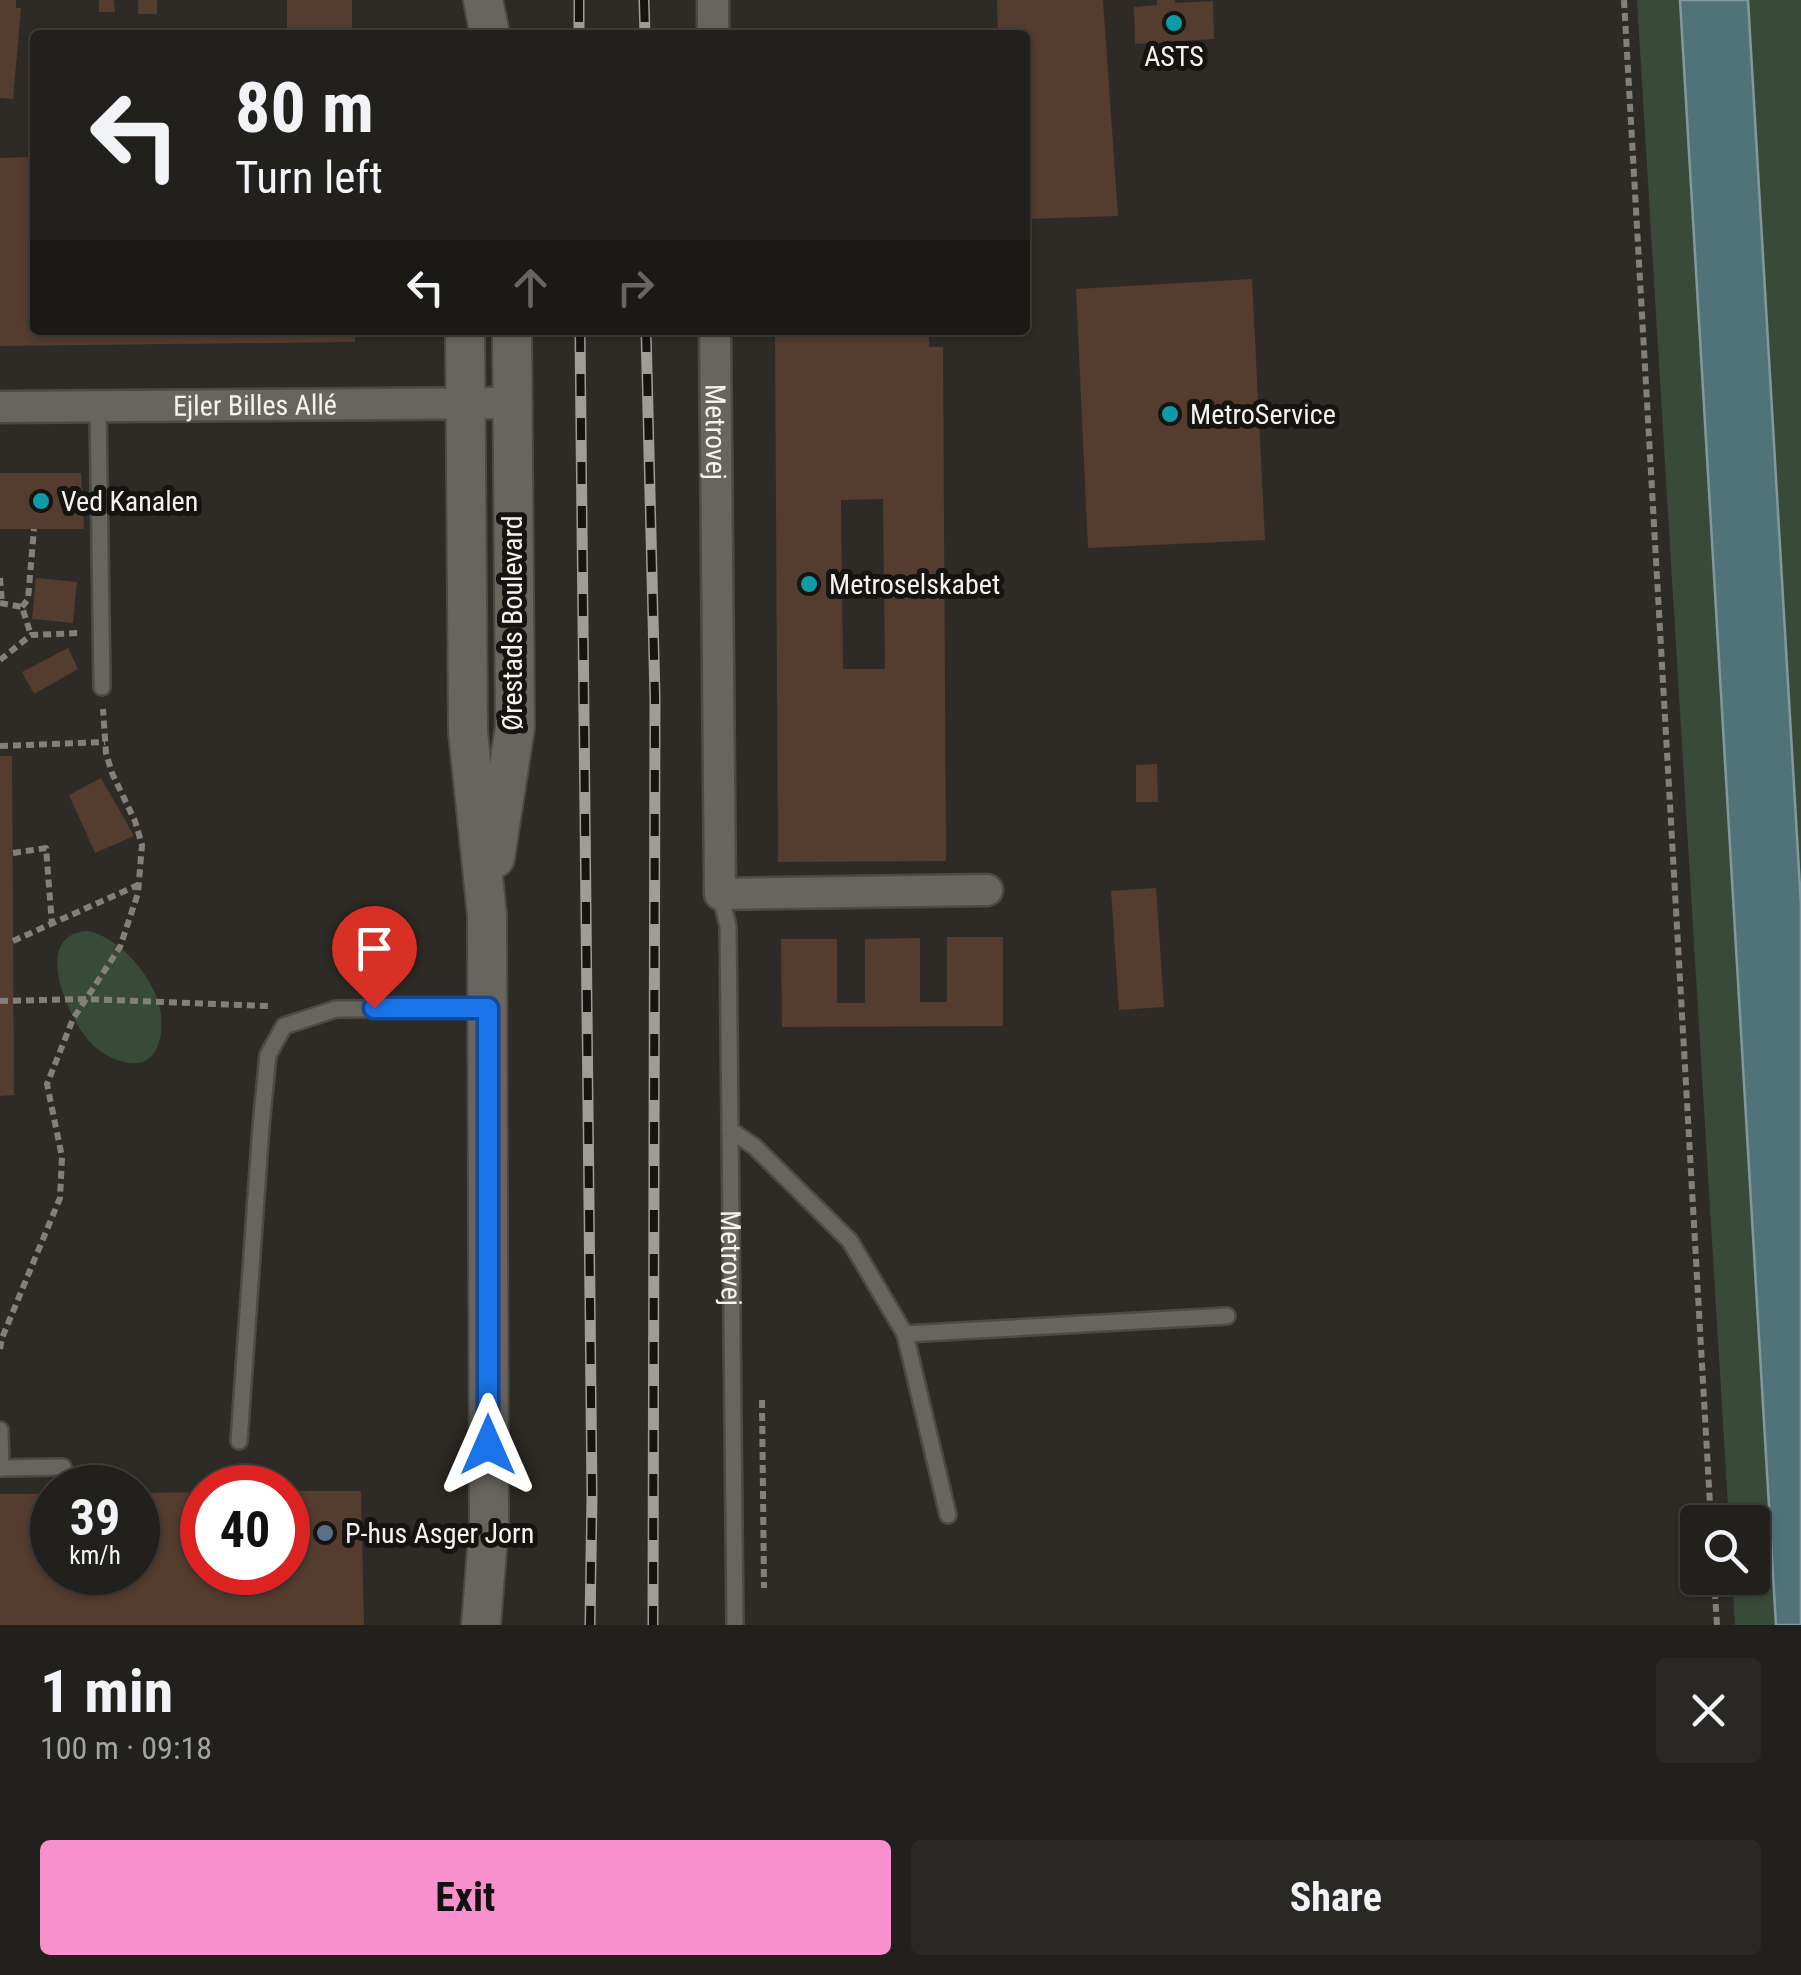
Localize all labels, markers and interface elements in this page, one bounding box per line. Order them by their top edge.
marker: ASTS [1163,12,1185,34]
place label: ASTS [1144,40,1204,73]
text: 80 m [235,67,374,149]
icon: left [70,70,200,200]
text: Turn left [235,151,383,204]
icon: left [398,260,453,315]
icon: ahead [503,260,558,315]
icon: right [608,260,663,315]
street label: Metrovej [699,384,733,480]
street label: Ejler Billes Allé [173,388,337,422]
place label: MetroService [1190,398,1336,431]
marker: MetroService [1159,403,1181,425]
place label: Ved Kanalen [61,485,198,518]
marker: Ved Kanalen [30,490,52,512]
street label: Ørestads Boulevard [496,515,529,731]
place label: Metroselskabet [829,568,1000,601]
marker: Metroselskabet [798,573,820,595]
pin [332,906,417,1009]
icon: arrive [347,921,402,976]
street label: Metrovej [714,1210,748,1306]
position arrow [436,1393,540,1497]
speed limit sign: 40 [180,1465,310,1595]
text: 39 [70,1489,120,1547]
map controls [1680,1505,1770,1595]
button: search [1680,1505,1770,1595]
place label: P-hus Asger Jorn [345,1517,534,1550]
marker: P-hus Asger Jorn [314,1522,336,1544]
text: km/h [69,1541,121,1570]
text: 1 min [40,1656,173,1727]
button: close [1656,1658,1761,1763]
text: 100 m · 09:18 [40,1729,212,1767]
button: Exit [40,1840,891,1955]
button: Share [911,1840,1761,1955]

